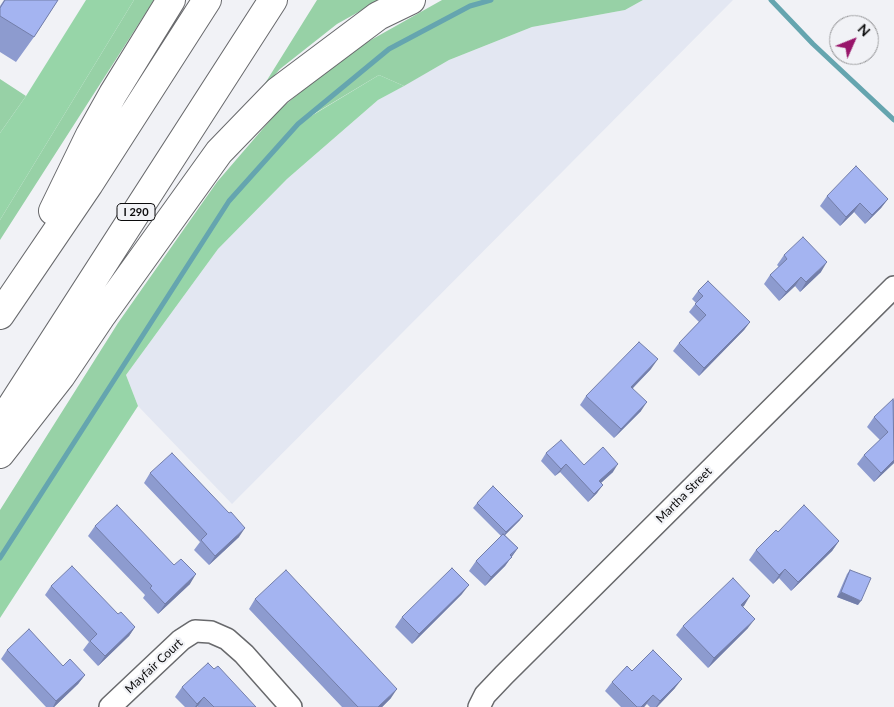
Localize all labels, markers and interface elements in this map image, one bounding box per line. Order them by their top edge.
north arrow [829,15,879,65]
text: N [855,20,874,40]
road number: I 290 [117,203,155,220]
street label: Martha Street [653,464,715,526]
street label: Mayfair Court [122,636,186,696]

